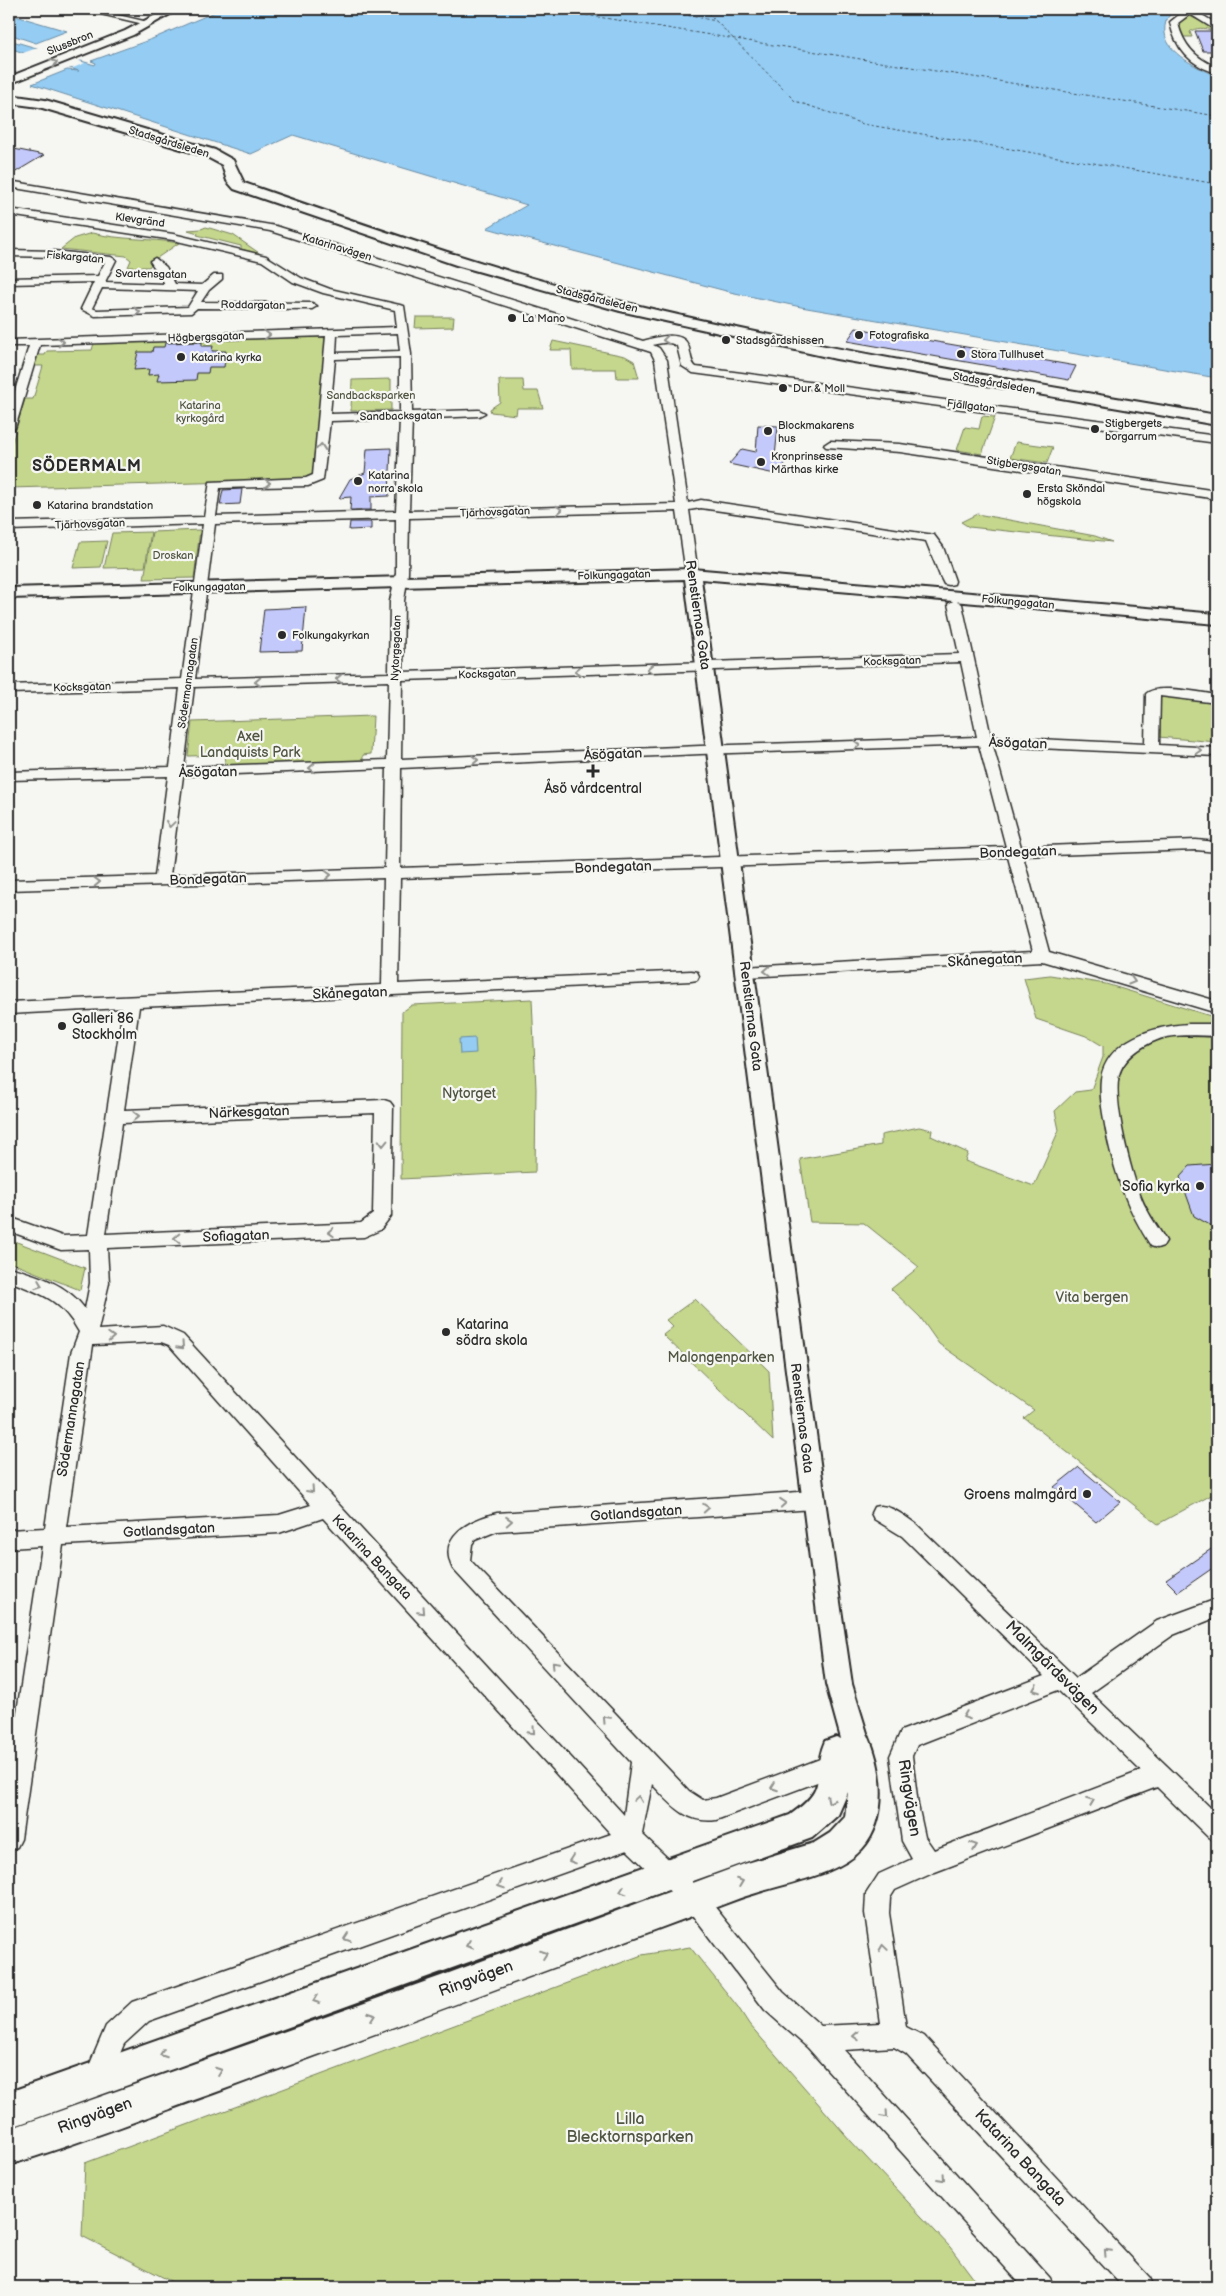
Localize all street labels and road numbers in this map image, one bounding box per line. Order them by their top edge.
street label: Slussbron [45,28,95,58]
street label: Stadsgårdsleden [127,124,211,160]
street label: Klevgränd [114,210,166,230]
street label: Katarinavägen [301,230,373,264]
street label: Fiskargatan [46,248,104,266]
street label: Svartensgatan [115,267,187,281]
street label: Stadsgårdsleden [555,283,639,315]
street label: Roddargatan [221,298,285,312]
street label: Högbergsgatan [167,329,245,345]
street label: Stadsgårdsleden [952,369,1036,397]
street label: Fjällgatan [946,397,996,415]
street label: Sandbacksgatan [360,409,442,423]
street label: Stigbergsgatan [986,454,1062,478]
street label: Tjärhovsgatan [460,504,530,520]
street label: Tjärhovsgatan [55,516,125,532]
street label: Renstiernas Gata [682,559,714,671]
street label: Folkungagatan [577,567,651,583]
street label: Folkungagatan [172,580,246,594]
street label: Folkungagatan [981,592,1055,612]
street label: Nytorgsgatan [388,615,404,681]
street label: Södermannagatan [175,637,201,729]
street label: Kocksgatan [863,653,921,669]
street label: Kocksgatan [458,666,516,682]
street label: Kocksgatan [53,679,111,695]
street label: Åsögatan [988,731,1048,753]
street label: Åsögatan [583,742,643,764]
street label: Åsögatan [179,761,238,781]
street label: Bondegatan [979,842,1057,862]
street label: Bondegatan [574,857,652,877]
street label: Bondegatan [169,869,247,889]
street label: Skånegatan [947,950,1023,970]
street label: Renstiernas Gata [736,960,766,1072]
street label: Skånegatan [312,983,388,1003]
street label: Närkesgatan [208,1102,290,1122]
street label: Sofiagatan [202,1226,270,1246]
street label: Södermannagatan [53,1360,89,1478]
street label: Renstiernas Gata [787,1362,817,1474]
street label: Gotlandsgatan [589,1501,683,1525]
street label: Katarina Bangata [328,1511,416,1603]
street label: Gotlandsgatan [123,1519,216,1541]
street label: Malmgårdsvägen [1001,1617,1103,1719]
street label: Ringvägen [894,1758,924,1838]
street label: Ringvägen [436,1957,516,2001]
street label: Ringvägen [55,2094,135,2138]
street label: Katarina Bangata [970,2106,1070,2210]

